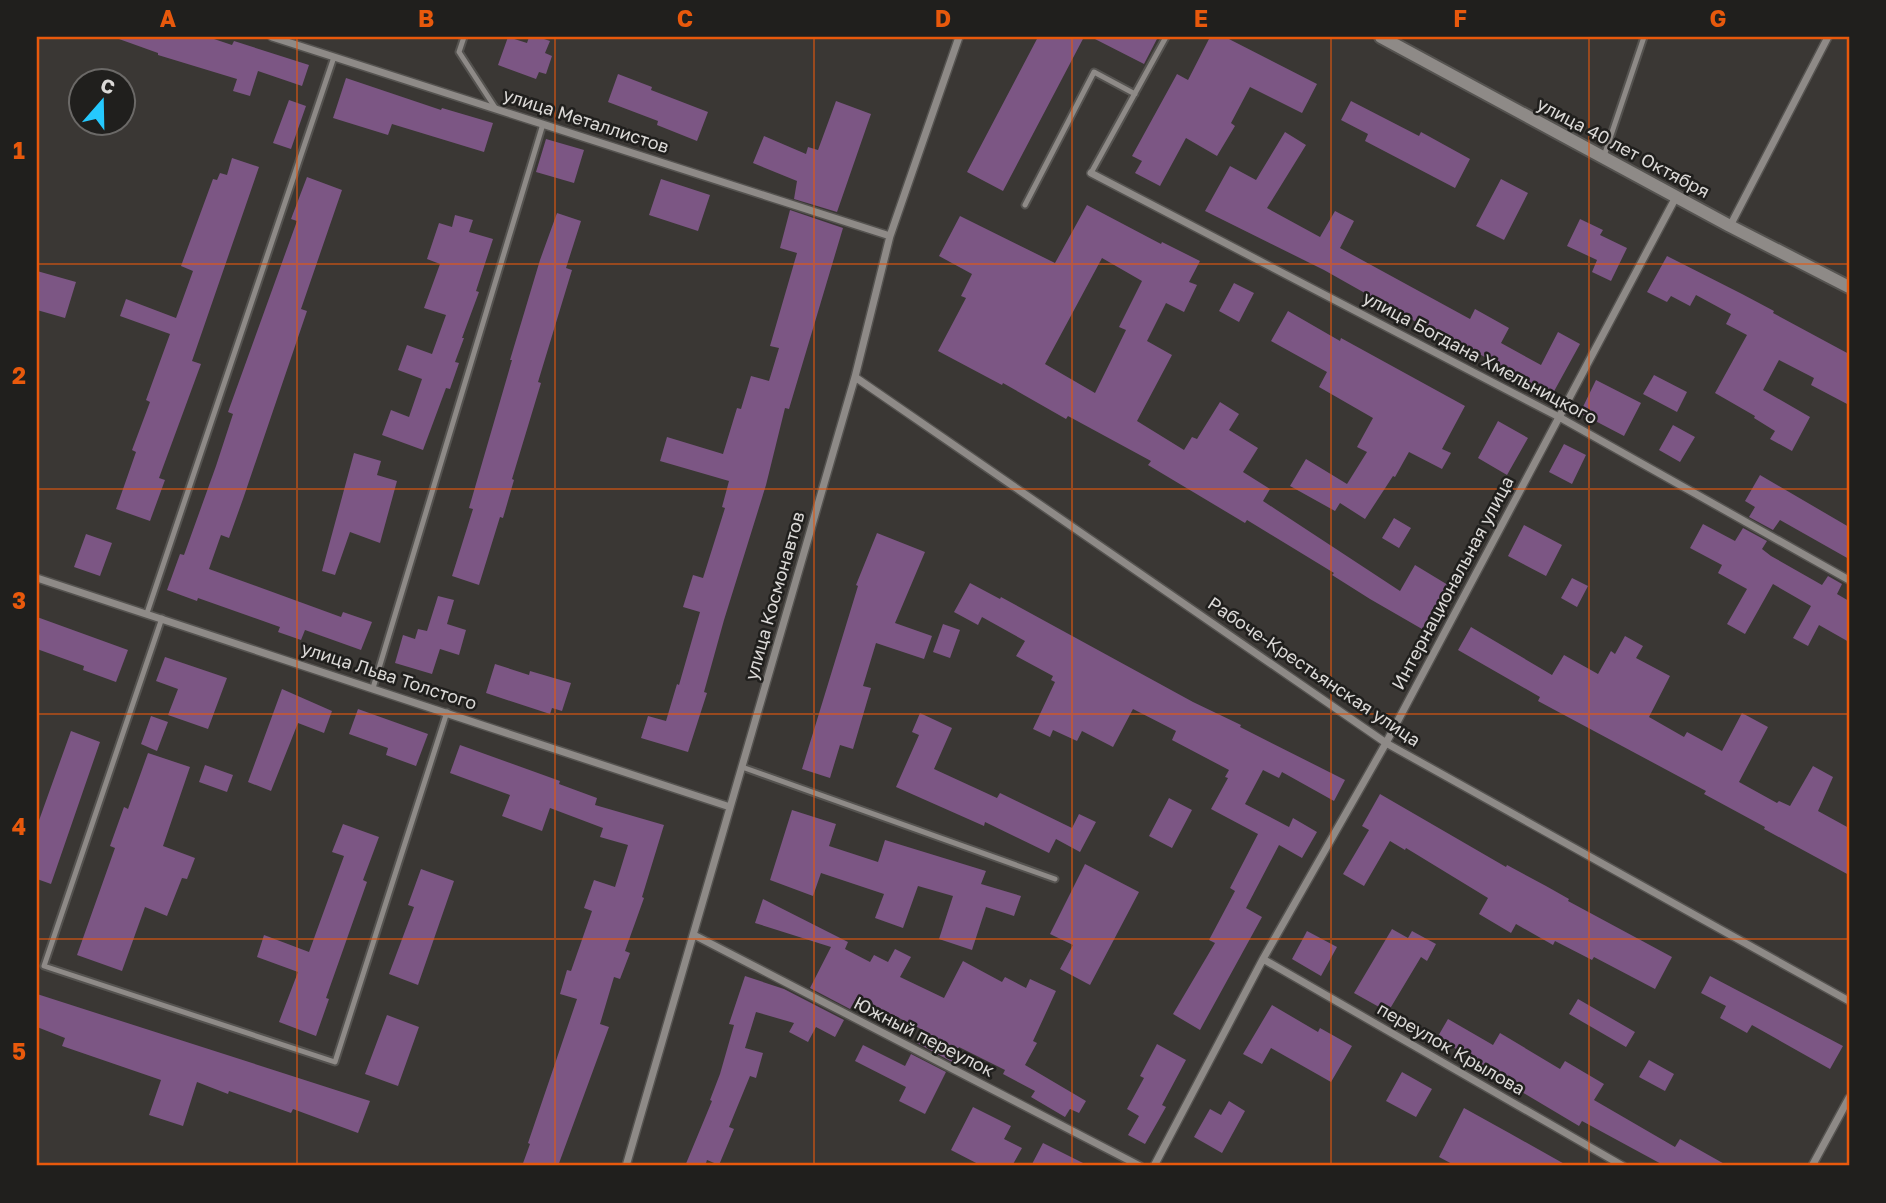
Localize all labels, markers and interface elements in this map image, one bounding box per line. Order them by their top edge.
text: A [160,4,177,32]
text: B [418,4,434,32]
text: C [677,4,693,32]
text: D [935,4,951,32]
text: E [1194,4,1208,32]
text: F [1453,4,1467,32]
text: G [1710,4,1726,32]
north arrow [66,66,136,136]
text: С [98,72,118,99]
street label: улица Металлистов [501,83,672,157]
street label: улица 40 лет Октября [1533,92,1714,202]
text: 1 [13,136,25,164]
street label: улица Богдана Хмельницкого [1359,286,1601,428]
text: 2 [12,361,26,389]
street label: Интернациональная улица [1386,472,1518,693]
street label: улица Космонавтов [739,509,809,683]
text: 3 [12,586,26,614]
street label: Рабоче-Крестьянская улица [1204,592,1425,751]
street label: улица Льва Толстого [299,636,480,714]
text: 4 [12,812,26,840]
street label: Южный переулок [851,991,998,1081]
street label: переулок Крылова [1374,997,1529,1099]
text: 5 [12,1037,26,1065]

